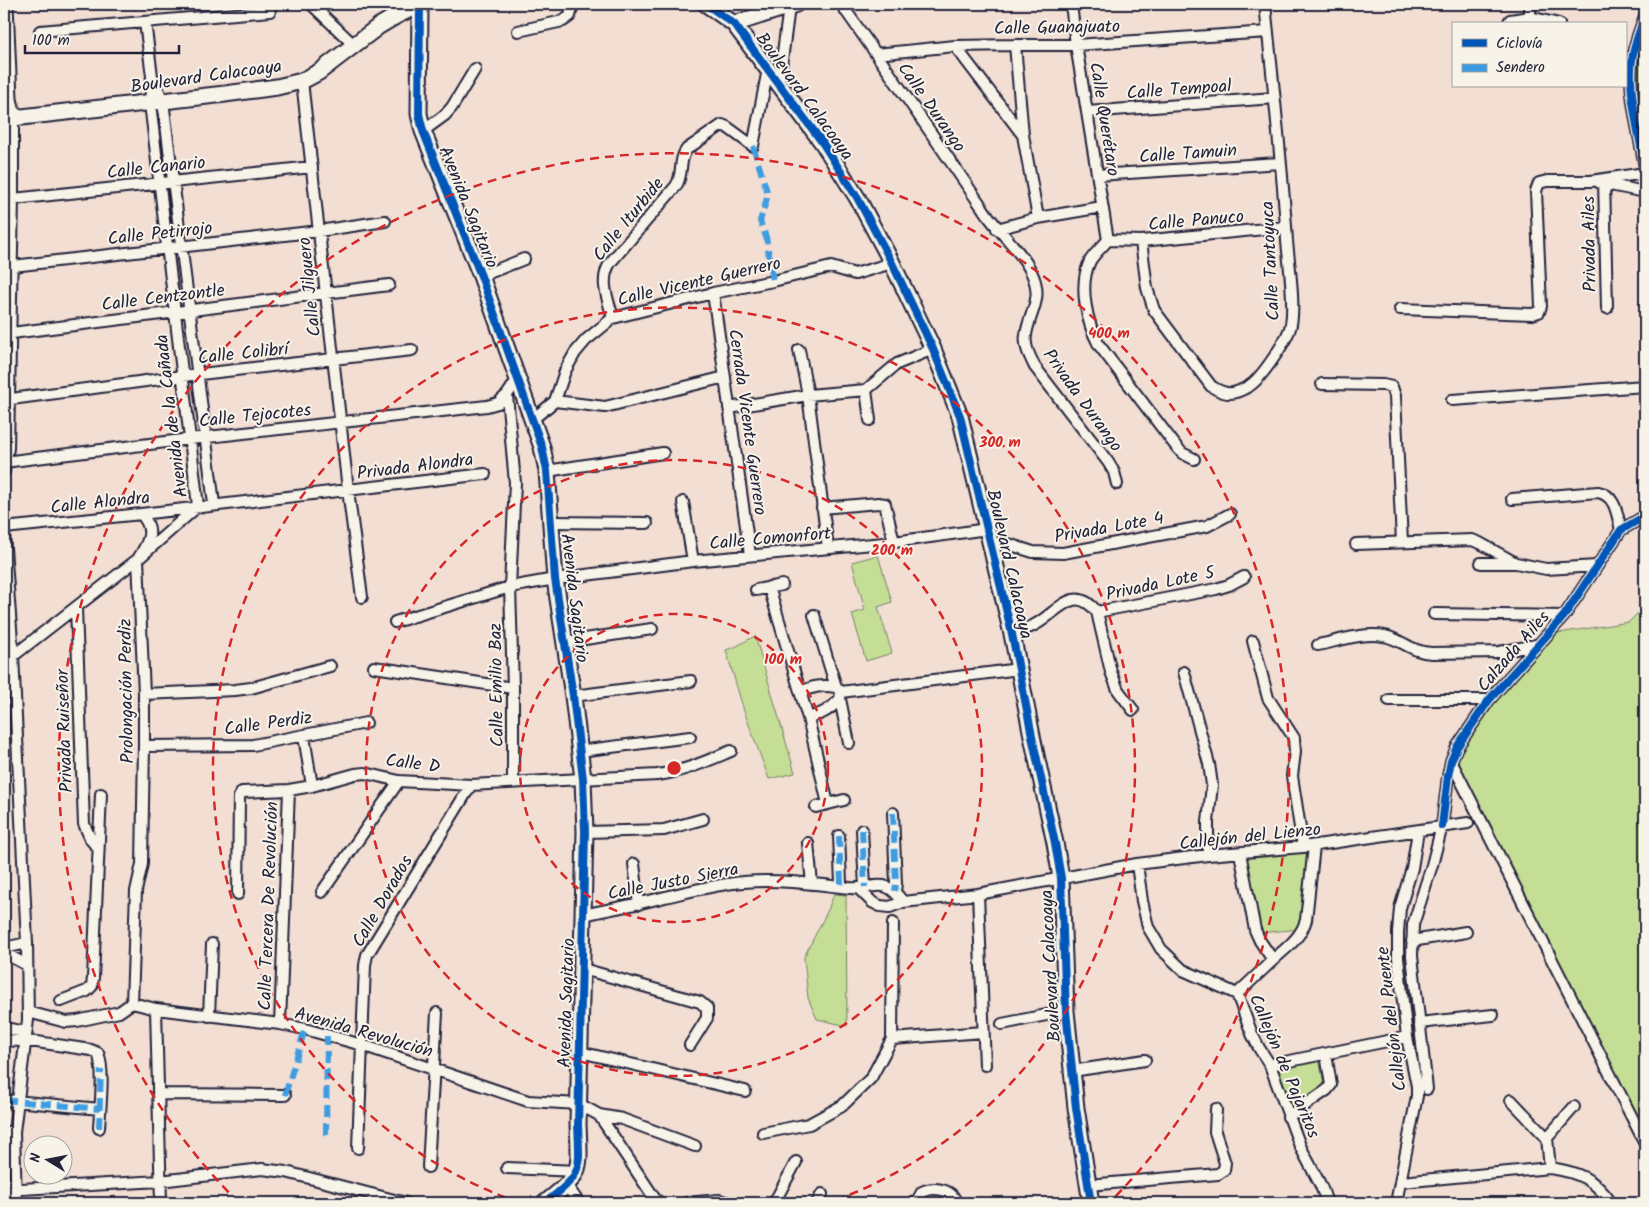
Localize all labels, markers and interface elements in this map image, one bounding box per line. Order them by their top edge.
street label: Calle Guanajuato [994,13,1120,44]
scale bar [25,22,179,54]
legend [1452,22,1626,88]
street label: Boulevard Calacoaya [747,27,860,167]
text: 100 m [32,29,70,53]
text: Ciclovía [1496,32,1543,56]
street label: Boulevard Calacoaya [129,53,284,102]
text: Sendero [1496,56,1545,80]
street label: Calle Durango [889,57,973,159]
street label: Calle Querétaro [1080,60,1127,178]
street label: Calle Tempoal [1126,72,1233,109]
street label: Calle Tamuin [1138,137,1238,172]
street label: Avenida Sagitario [430,142,505,273]
street label: Calle Canario [105,149,207,188]
street label: Calle Iturbide [586,171,672,268]
street label: Privada Ailes [1575,195,1606,292]
street label: Calle Tantoyuca [1254,200,1289,321]
street label: Calle Panuco [1147,203,1245,240]
street label: Calle Petirrojo [106,215,214,254]
street label: Calle Jilguero [291,236,330,338]
street label: Calle Vicente Guerrero [615,250,784,315]
street label: Calle Centzontle [100,277,226,320]
text: 400 m [1088,322,1130,346]
street label: Cerrada Vicente Guerrero [719,327,774,517]
street label: Avenida de la Cañada [148,333,197,499]
street label: Calle Colibrí [197,335,292,374]
street label: Privada Durango [1034,343,1129,459]
street label: Calle Tejocotes [198,396,313,437]
text: 300 m [978,431,1021,455]
street label: Privada Alondra [355,446,475,489]
street label: Calle Alondra [49,484,151,523]
street label: Boulevard Calacoaya [977,487,1040,642]
street label: Privada Lote 4 [1052,505,1166,552]
street label: Calle Comonfort [708,520,833,559]
street label: Avenida Sagitario [551,532,596,664]
text: 200 m [871,539,913,563]
street label: Privada Lote 5 [1103,559,1219,610]
street label: Calzada Ailes [1470,604,1558,699]
street label: Prolongación Perdiz [112,618,143,764]
street label: Calle Emilio Baz [482,622,513,747]
text: 100 m [764,648,802,672]
street label: Privada Ruiseñor [49,668,82,793]
street label: Calle Perdiz [222,704,314,745]
street label: Calle D [384,747,442,782]
centre of rings [665,759,683,777]
street label: Calle Tercera De Revolución [251,801,288,1011]
street label: Callejón del Lienzo [1178,816,1322,859]
street label: Calle Dorados [345,850,422,953]
street label: Calle Justo Sierra [605,856,741,909]
street label: Boulevard Calacoaya [1033,889,1070,1043]
street label: Avenida Sagitario [551,938,584,1068]
street label: Callejón del Puente [1369,945,1416,1093]
street label: Callejón de Pajaritos [1240,990,1327,1144]
street label: Avenida Revolución [291,1000,436,1067]
north arrow [22,1134,72,1184]
text: N [25,1151,48,1164]

